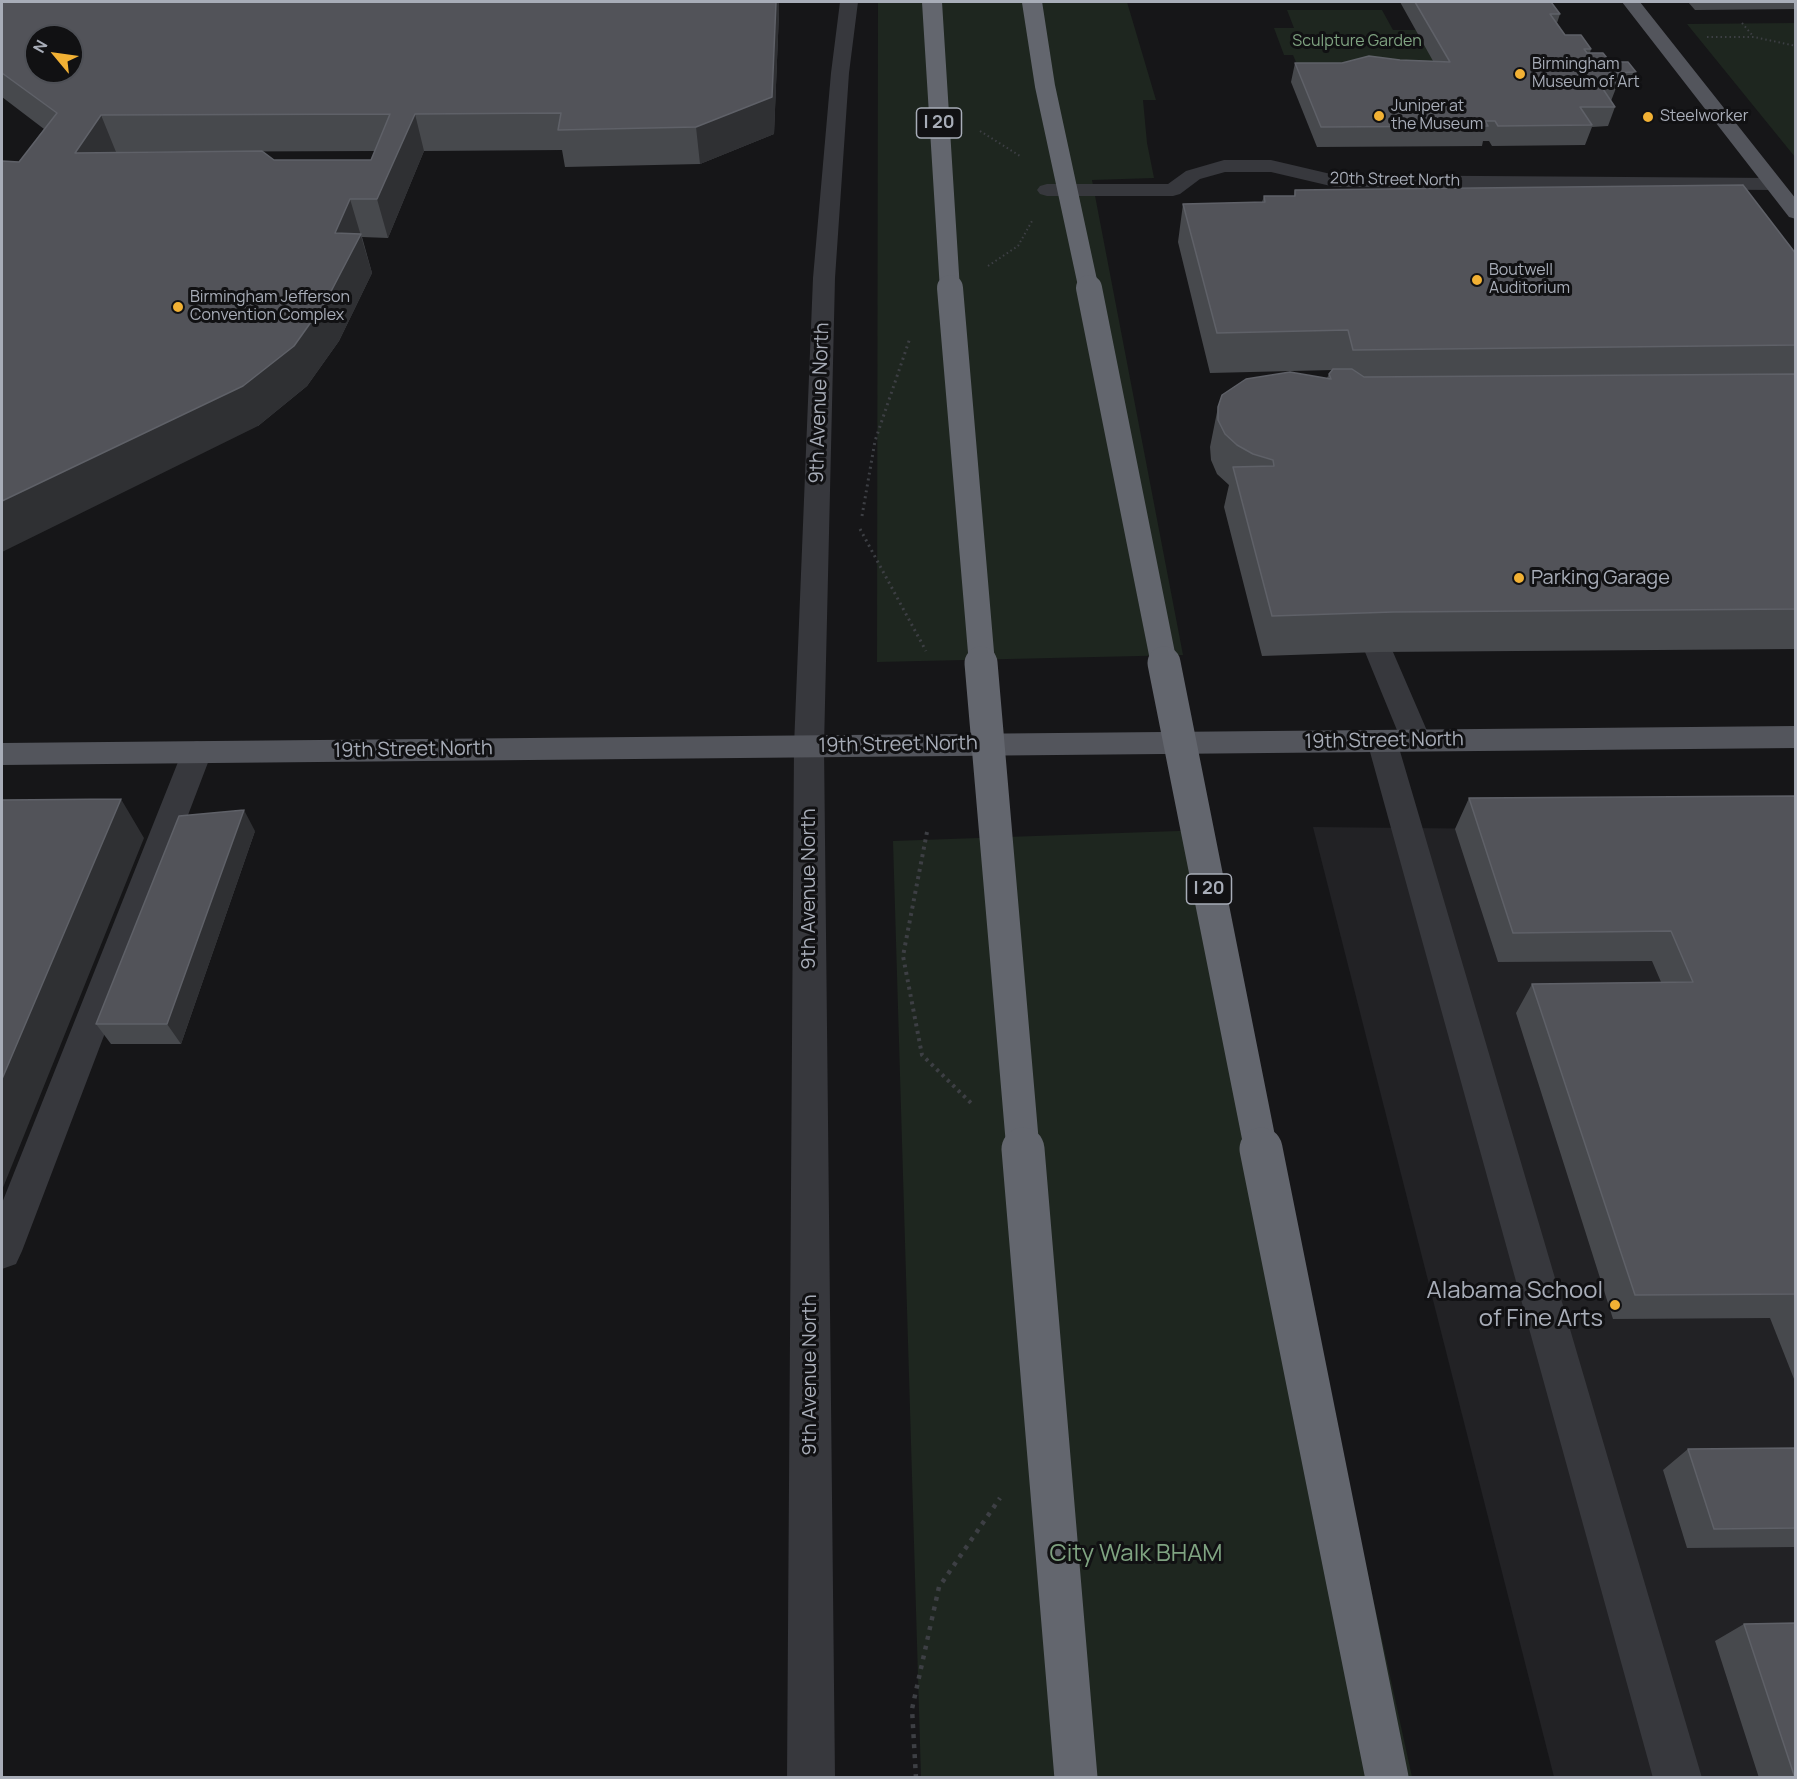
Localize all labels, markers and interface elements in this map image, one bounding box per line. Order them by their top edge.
north arrow [24,24,84,84]
park label: Sculpture Garden [1292,32,1422,52]
text: N [28,36,52,57]
place label: Birmingham Museum of Art [1532,55,1640,93]
marker: Birmingham Museum of Art [1513,67,1527,81]
place label: Juniper at the Museum [1391,97,1483,135]
place label: Steelworker [1660,107,1748,127]
road number: I 20 [916,108,962,138]
marker: Juniper at the Museum [1372,109,1386,123]
marker: Steelworker [1641,110,1655,124]
street label: 20th Street North [1330,169,1460,191]
place label: Boutwell Auditorium [1489,261,1570,299]
marker: Boutwell Auditorium [1470,273,1484,287]
place label: Birmingham Jefferson Convention Complex [190,288,350,326]
marker: Birmingham Jefferson Convention Complex [171,300,185,314]
street label: 9th Avenue North [805,322,835,484]
place label: Parking Garage [1531,566,1670,590]
marker: Parking Garage [1512,571,1526,585]
street label: 19th Street North [1304,728,1464,754]
street label: 19th Street North [818,732,978,758]
street label: 19th Street North [333,737,493,763]
street label: 9th Avenue North [797,808,821,970]
road number: I 20 [1186,874,1232,904]
place label: Alabama School of Fine Arts [1427,1277,1603,1333]
street label: 9th Avenue North [798,1294,822,1456]
marker: Alabama School of Fine Arts [1608,1298,1622,1312]
park label: City Walk BHAM [1049,1540,1223,1568]

